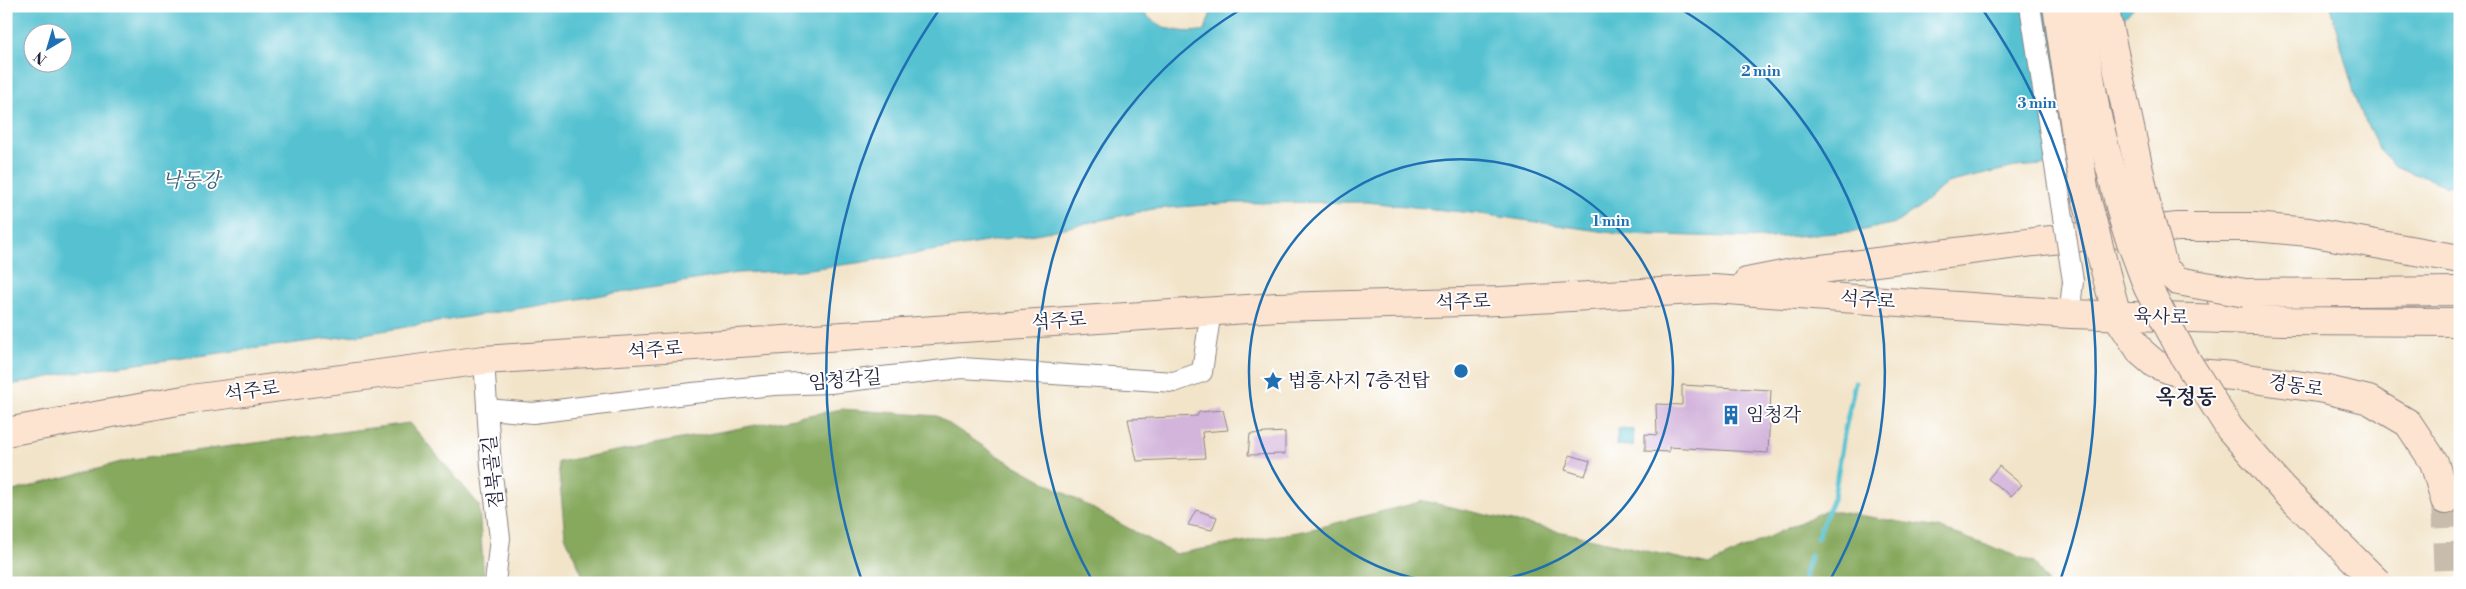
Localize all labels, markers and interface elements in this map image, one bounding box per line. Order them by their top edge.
north arrow [22,22,72,72]
text: N [31,47,51,68]
text: 2 min [1741,62,1781,81]
text: 3 min [2017,94,2057,113]
water label: 낙동강 [162,169,223,194]
text: 1 min [1592,212,1630,231]
street label: 석주로 [1840,286,1896,314]
street label: 석주로 [1435,289,1491,315]
street label: 육사로 [2133,304,2189,330]
street label: 석주로 [1031,307,1087,335]
street label: 석주로 [627,336,683,364]
centre of rings [1452,362,1470,380]
street label: 임청각길 [807,365,883,395]
place label: 법흥사지 7층전탑 [1288,369,1431,393]
place icon: 법흥사지 7층전탑 [1262,370,1284,392]
street label: 경동로 [2267,370,2325,402]
street label: 석주로 [223,375,281,407]
district label: 옥정동 [2156,385,2216,411]
place label: 임청각 [1746,403,1802,427]
building icon: 임청각 [1720,404,1742,426]
street label: 점북골길 [477,434,509,510]

